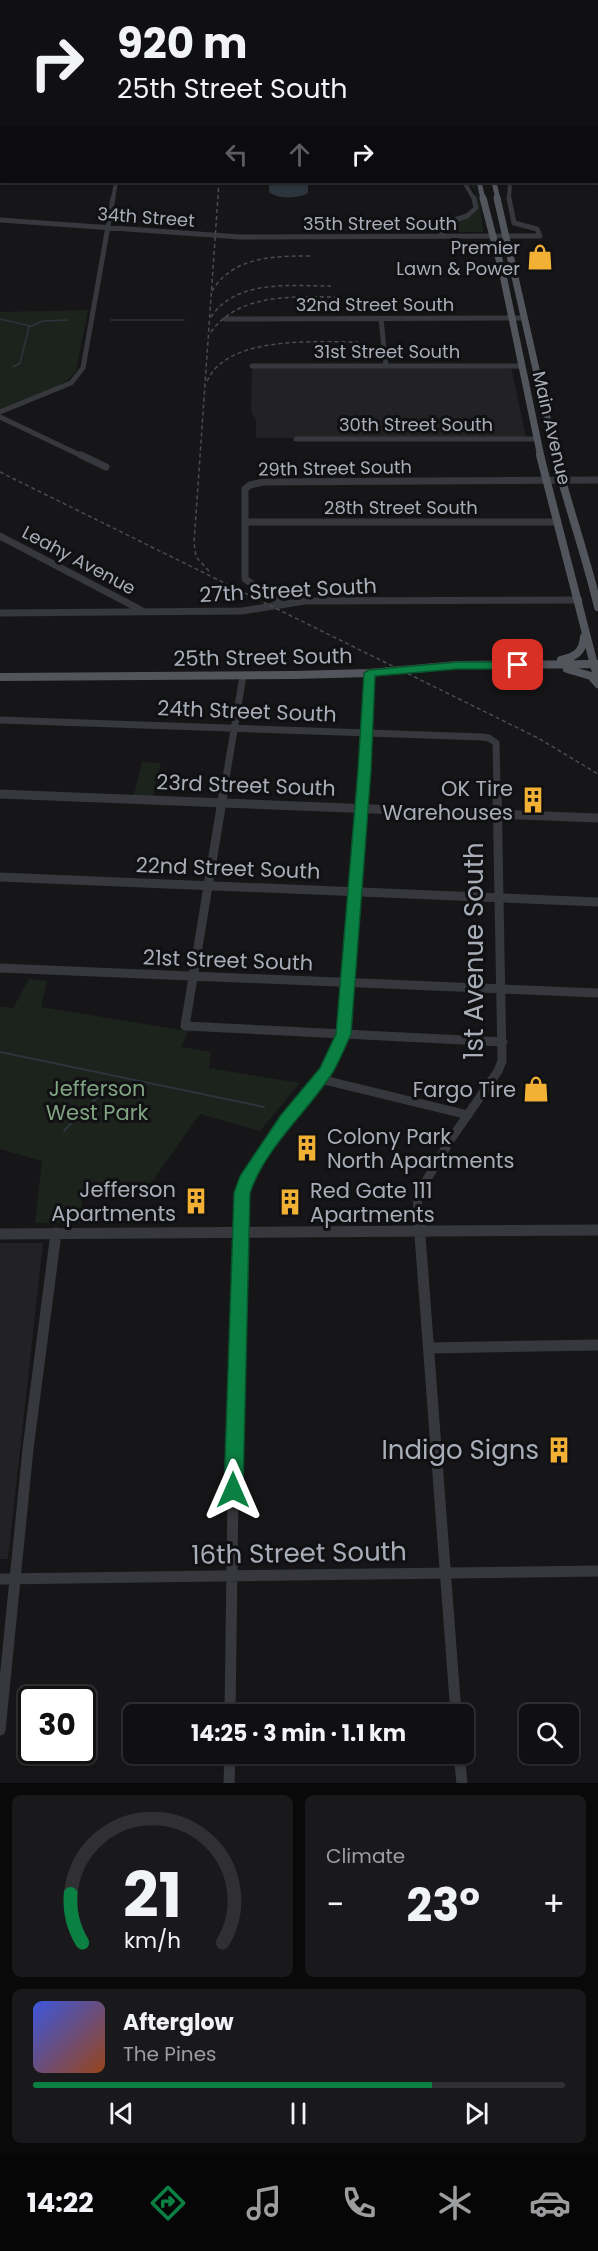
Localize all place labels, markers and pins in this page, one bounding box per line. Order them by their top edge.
place label: Premier Lawn & Power [396,235,520,281]
shop icon: Premier Lawn & Power [525,242,555,272]
pin [492,639,543,690]
place label: OK Tire Warehouses [382,774,513,827]
building icon: OK Tire Warehouses [518,785,548,815]
shop icon: Fargo Tire [521,1074,551,1104]
place label: Fargo Tire [413,1075,516,1104]
place label: Colony Park North Apartments [327,1122,514,1175]
building icon: Colony Park North Apartments [292,1133,322,1163]
place label: Jefferson Apartments [51,1175,176,1228]
place label: Red Gate 111 Apartments [310,1176,435,1229]
building icon: Jefferson Apartments [181,1186,211,1216]
building icon: Red Gate 111 Apartments [275,1187,305,1217]
place label: Indigo Signs [381,1432,539,1468]
building icon: Indigo Signs [544,1435,574,1465]

